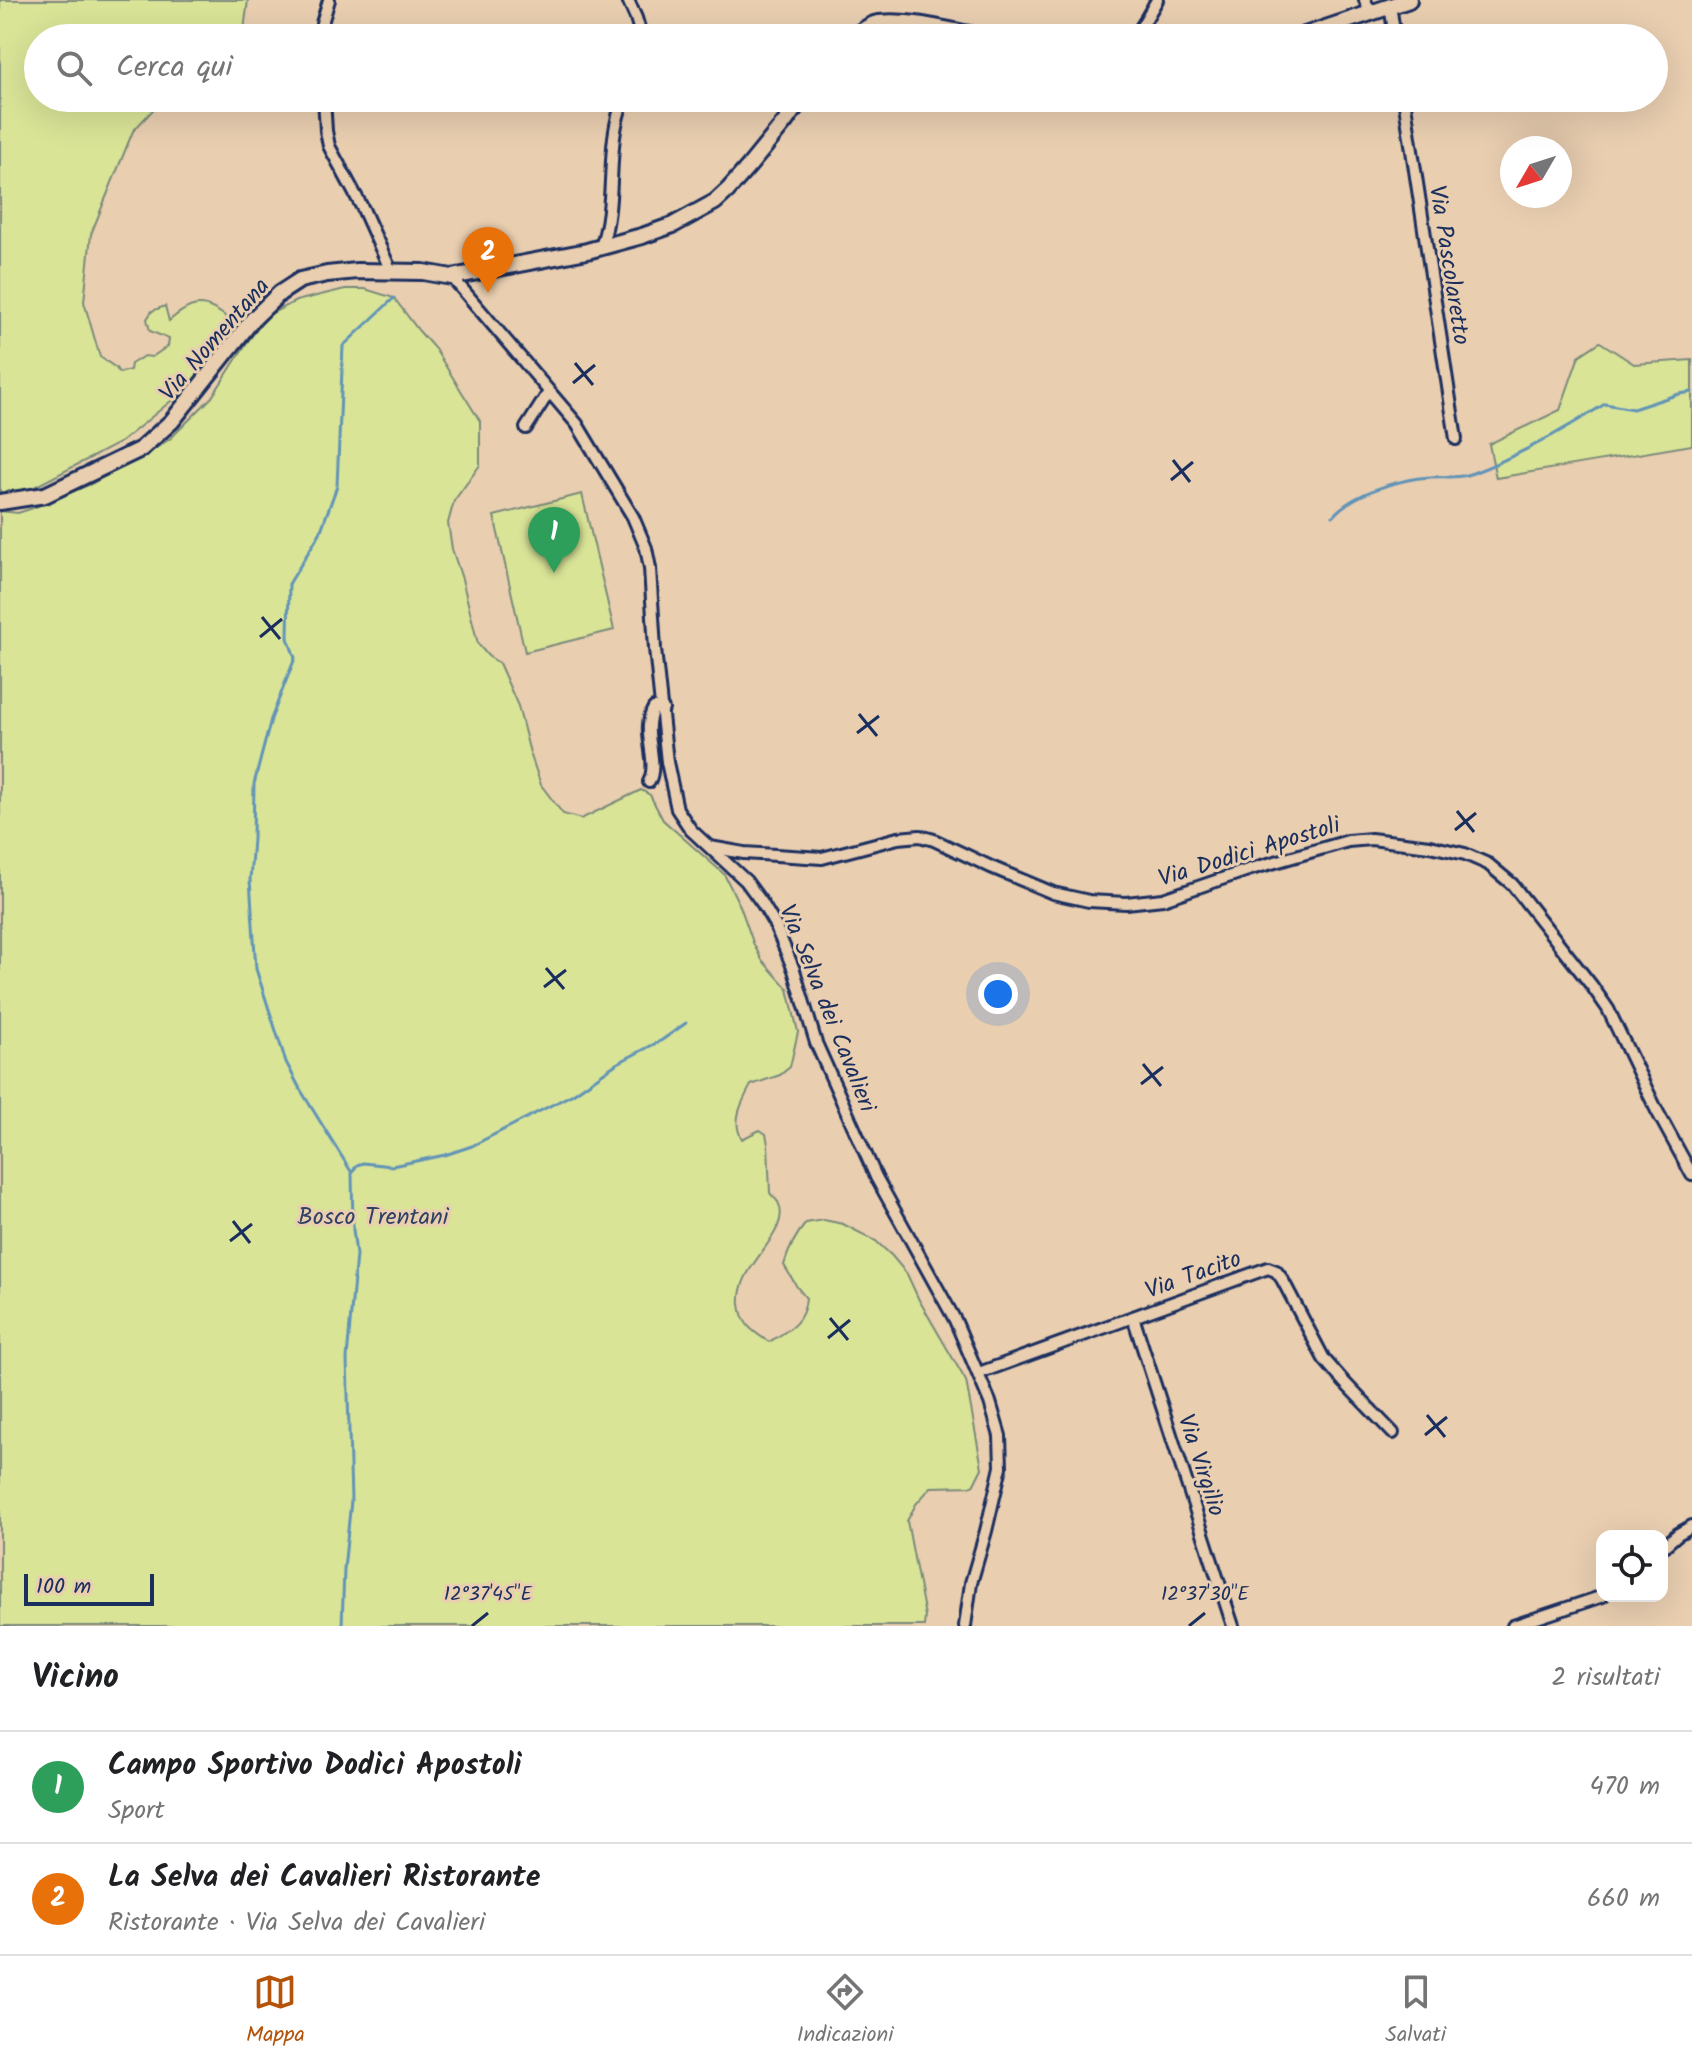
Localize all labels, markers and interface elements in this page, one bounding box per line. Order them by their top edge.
search box [24,24,1668,112]
text: Cerca qui [116,44,233,92]
icon: search [52,46,96,90]
north arrow [1500,136,1572,208]
street label: Via Pascolaretto [1417,183,1480,348]
pin: 2 [462,227,514,293]
street label: Via Nomentana [150,269,280,411]
pin: 1 [528,507,580,573]
street label: Via Dodici Apostoli [1154,806,1346,899]
street label: Via Selva dei Cavalieri [767,899,887,1119]
your location [978,974,1018,1014]
park label: Bosco Trentani [298,1198,450,1237]
street label: Via Tacito [1140,1240,1247,1311]
street label: Via Virgilio [1166,1409,1235,1522]
map controls [1596,1530,1668,1602]
button: locate [1596,1530,1668,1602]
scale bar [24,1570,154,1606]
text: 100 m [36,1570,91,1605]
text: 12°37'45"E [444,1579,533,1611]
text: 12°37'30"E [1161,1579,1250,1611]
text: Vicino [32,1651,119,1705]
text: 2 risultati [1551,1657,1660,1699]
text: Campo Sportivo Dodici Apostoli [108,1742,522,1790]
text: 1 [54,1766,62,1808]
text: 470 m [1590,1766,1660,1808]
text: Sport [108,1790,165,1832]
text: La Selva dei Cavalieri Ristorante [108,1854,540,1902]
text: 2 [50,1878,66,1920]
text: 660 m [1587,1878,1660,1920]
text: Ristorante · Via Selva dei Cavalieri [108,1902,485,1944]
tab: Mappa [246,1970,305,2053]
tab: Indicazioni [797,1970,893,2053]
tab: Salvati [1385,1970,1446,2053]

